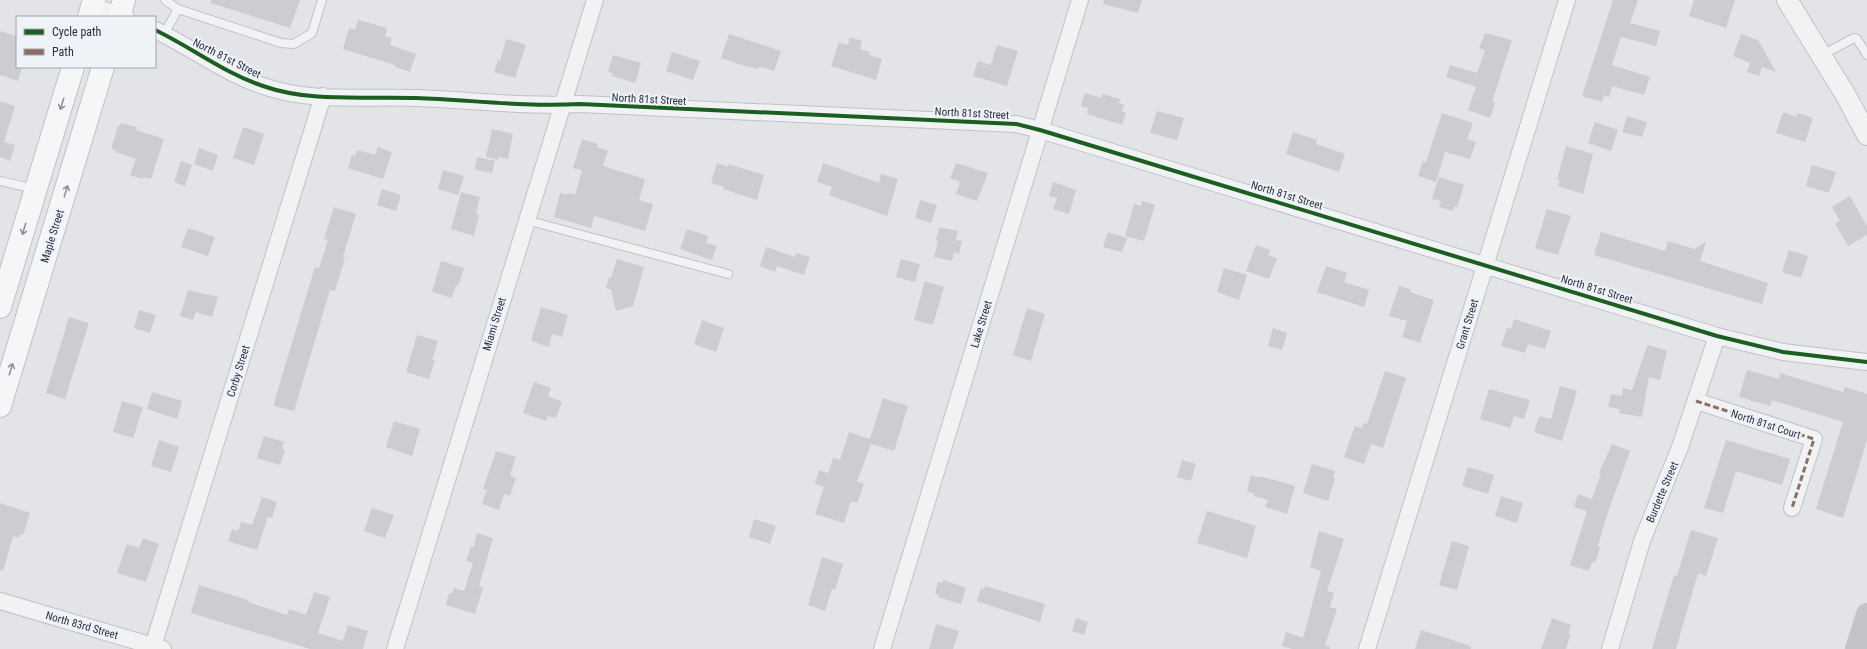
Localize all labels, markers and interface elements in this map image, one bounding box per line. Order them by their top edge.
legend [16,16,156,68]
text: Cycle path [52,25,102,39]
street label: North 81st Street [191,36,263,81]
text: Path [52,45,74,59]
street label: North 81st Street [611,91,687,108]
one-way arrow [58,98,65,111]
street label: North 81st Street [934,105,1010,122]
street label: North 81st Street [1249,178,1324,213]
one-way arrow [63,184,70,197]
street label: Maple Street [38,208,67,264]
one-way arrow [20,222,27,235]
street label: North 81st Street [1559,272,1634,307]
street label: Miami Street [480,296,509,352]
street label: Grant Street [1454,297,1481,351]
street label: Lake Street [968,299,995,349]
street label: Corby Street [224,344,252,399]
one-way arrow [8,362,15,375]
street label: North 81st Court [1729,407,1802,442]
street label: Burdette Street [1644,460,1681,525]
street label: North 83rd Street [44,609,120,642]

